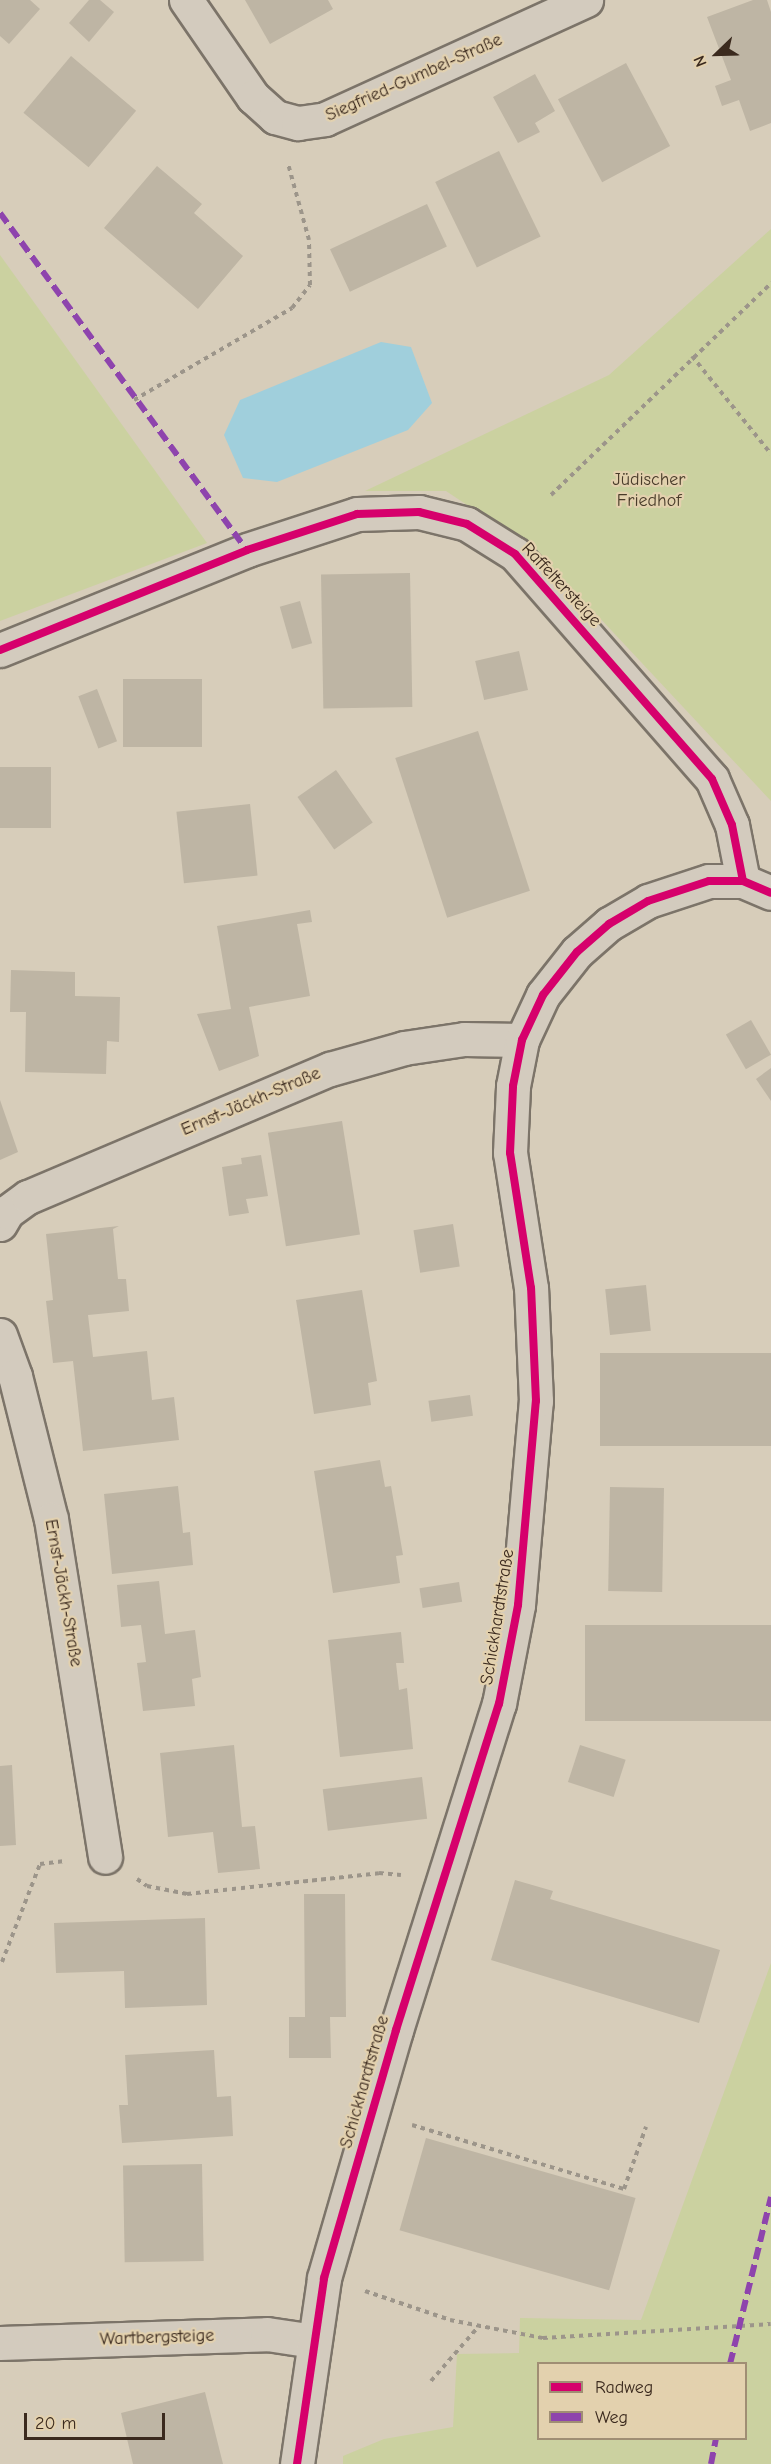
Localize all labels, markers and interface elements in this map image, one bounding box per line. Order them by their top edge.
north arrow [687,24,747,84]
street label: Siegfried-Gumbel-Straße [322,29,506,127]
text: N [690,53,711,69]
park label: Jüdischer Friedhof [613,470,685,512]
street label: Raffeltersteige [517,538,605,632]
street label: Ernst-Jäckh-Straße [178,1063,324,1141]
street label: Ernst-Jäckh-Straße [39,1518,87,1668]
street label: Schickhardtstraße [477,1548,519,1686]
street label: Schickhardtstraße [336,2013,394,2151]
street label: Wartbergsteige [99,2325,215,2351]
legend [537,2362,747,2440]
text: Radweg [595,2377,653,2398]
scale bar [27,2401,168,2439]
text: Weg [595,2407,628,2428]
text: 20 m [35,2413,76,2434]

